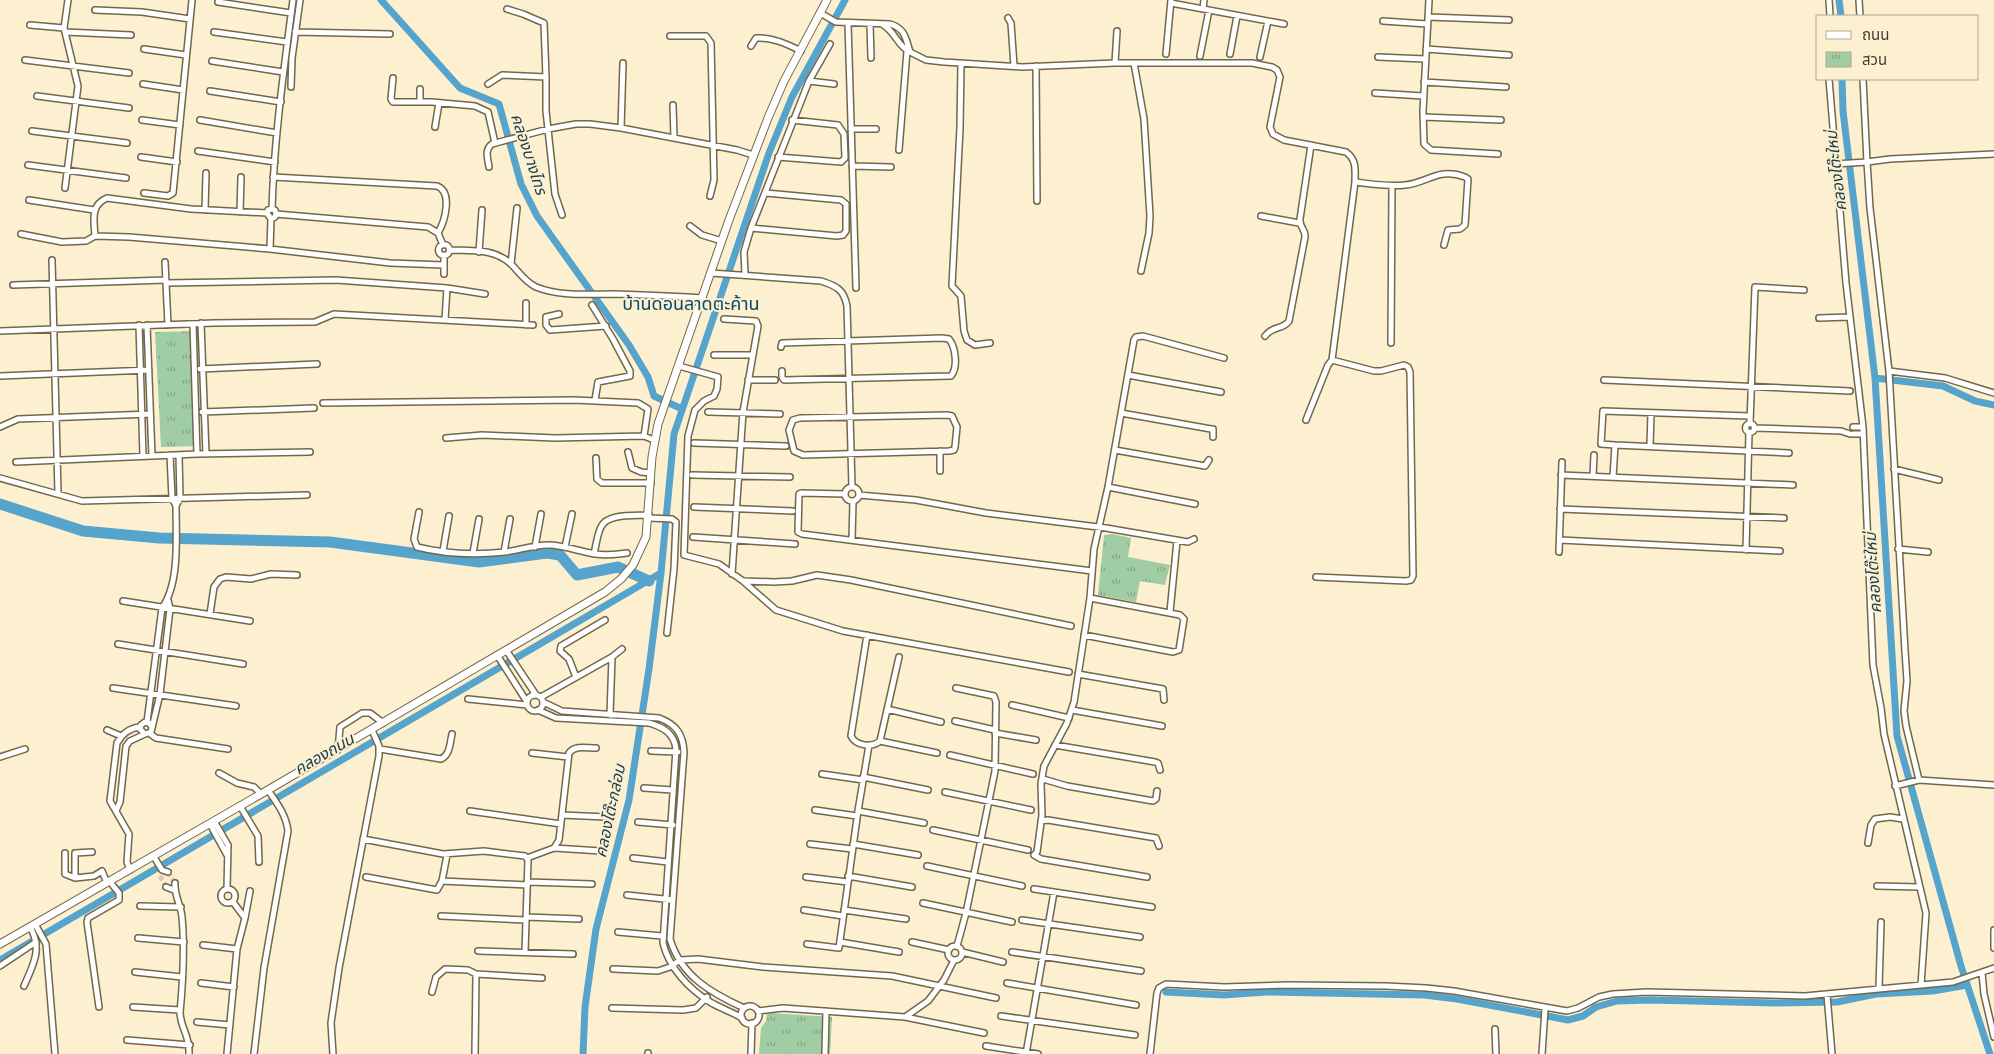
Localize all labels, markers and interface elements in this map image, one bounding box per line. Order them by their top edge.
legend [1816,15,1979,80]
text: ถนน [1862,25,1889,44]
text: สวน [1862,50,1887,69]
water label: คลองบางไทร [507,111,551,198]
water label: คลองโต๊ะใหม่ [1821,128,1850,212]
district label: บ้านดอนลาดตะค้าน [622,293,760,315]
water label: คลองโต๊ะใหม่ [1861,530,1885,614]
water label: คลองถนน [291,729,358,779]
water label: คลองโต๊ะกล่อม [591,762,629,859]

